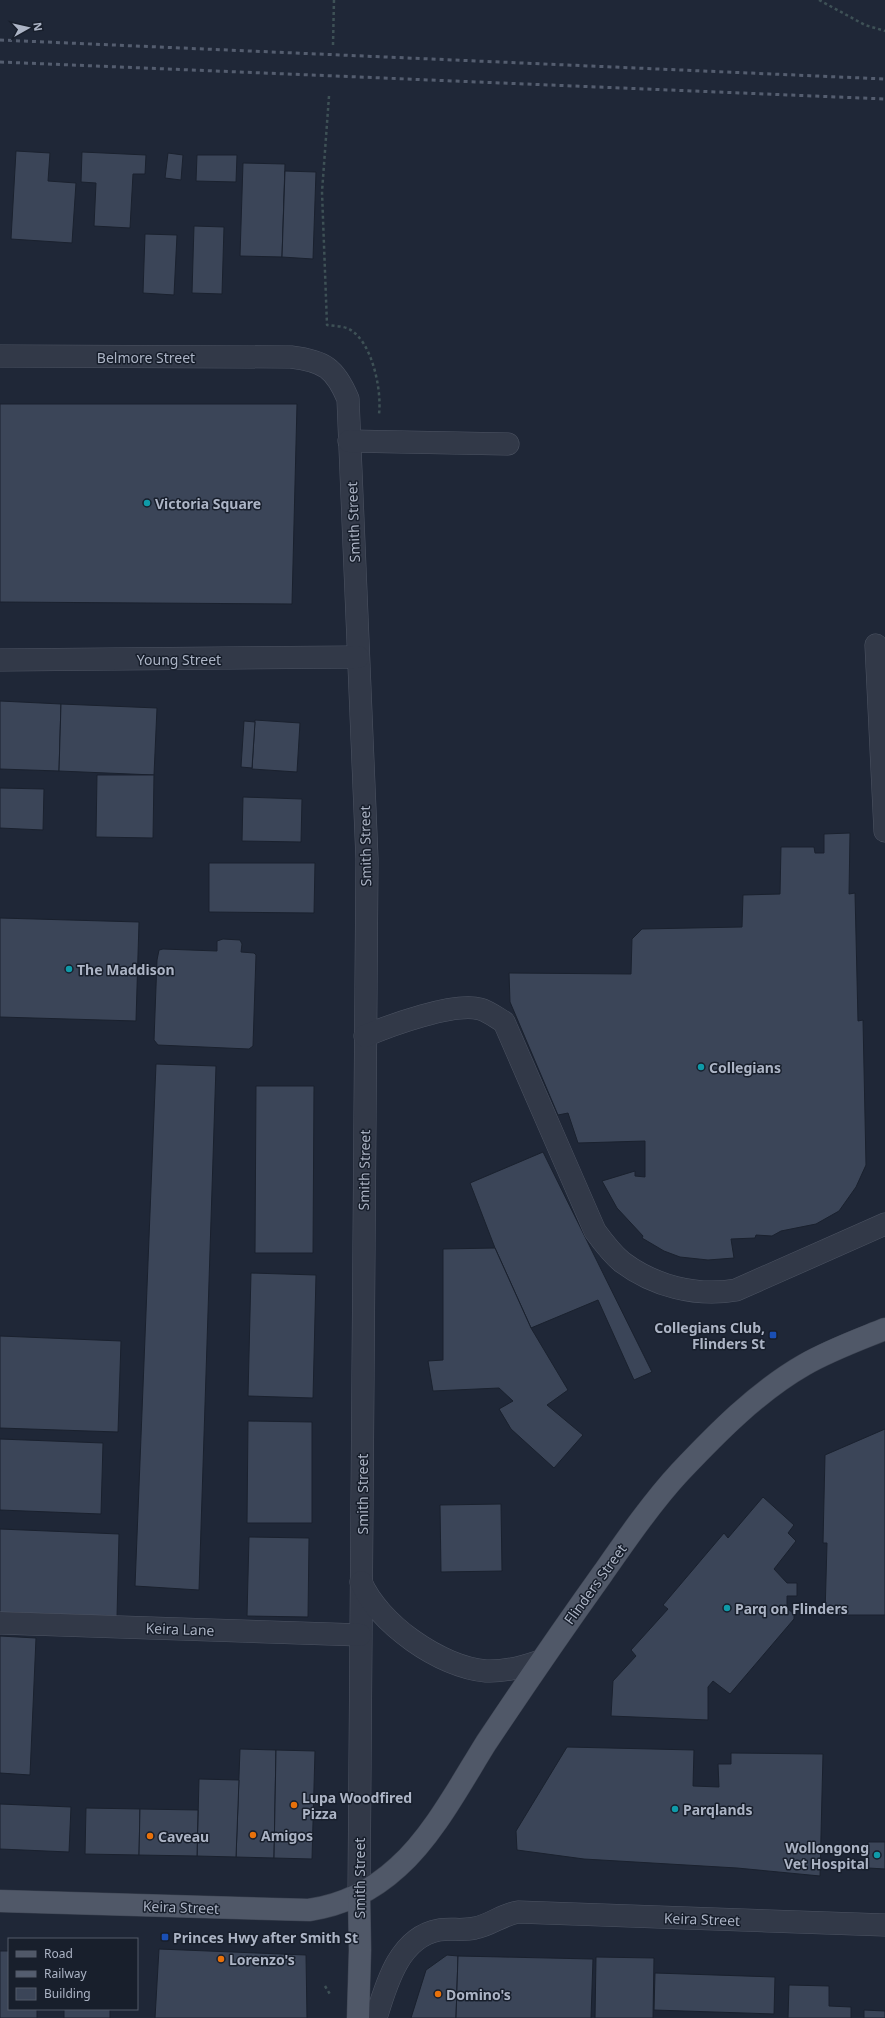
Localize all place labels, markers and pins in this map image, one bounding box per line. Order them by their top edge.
place label: Victoria Square [155,494,261,513]
marker: Victoria Square [142,498,152,508]
place label: The Maddison [77,960,175,979]
marker: The Maddison [64,964,74,974]
place label: Collegians [709,1058,781,1077]
marker: Collegians [696,1062,706,1072]
place label: Collegians Club, Flinders St [654,1318,765,1353]
marker: Collegians Club, Flinders St [768,1330,778,1340]
place label: Parq on Flinders [735,1599,848,1618]
marker: Parq on Flinders [722,1603,732,1613]
place label: Lupa Woodfired Pizza [302,1788,412,1823]
marker: Lupa Woodfired Pizza [289,1800,299,1810]
place label: Parqlands [683,1800,752,1819]
marker: Parqlands [670,1804,680,1814]
place label: Amigos [261,1826,313,1845]
place label: Caveau [158,1827,209,1846]
marker: Amigos [248,1830,258,1840]
marker: Caveau [145,1831,155,1841]
place label: Wollongong Vet Hospital [784,1838,869,1873]
marker: Wollongong Vet Hospital [872,1850,882,1860]
place label: Princes Hwy after Smith St [173,1928,358,1947]
marker: Princes Hwy after Smith St [160,1932,170,1942]
place label: Lorenzo's [229,1950,295,1969]
marker: Lorenzo's [216,1954,226,1964]
place label: Domino's [446,1985,511,2004]
marker: Domino's [433,1989,443,1999]

